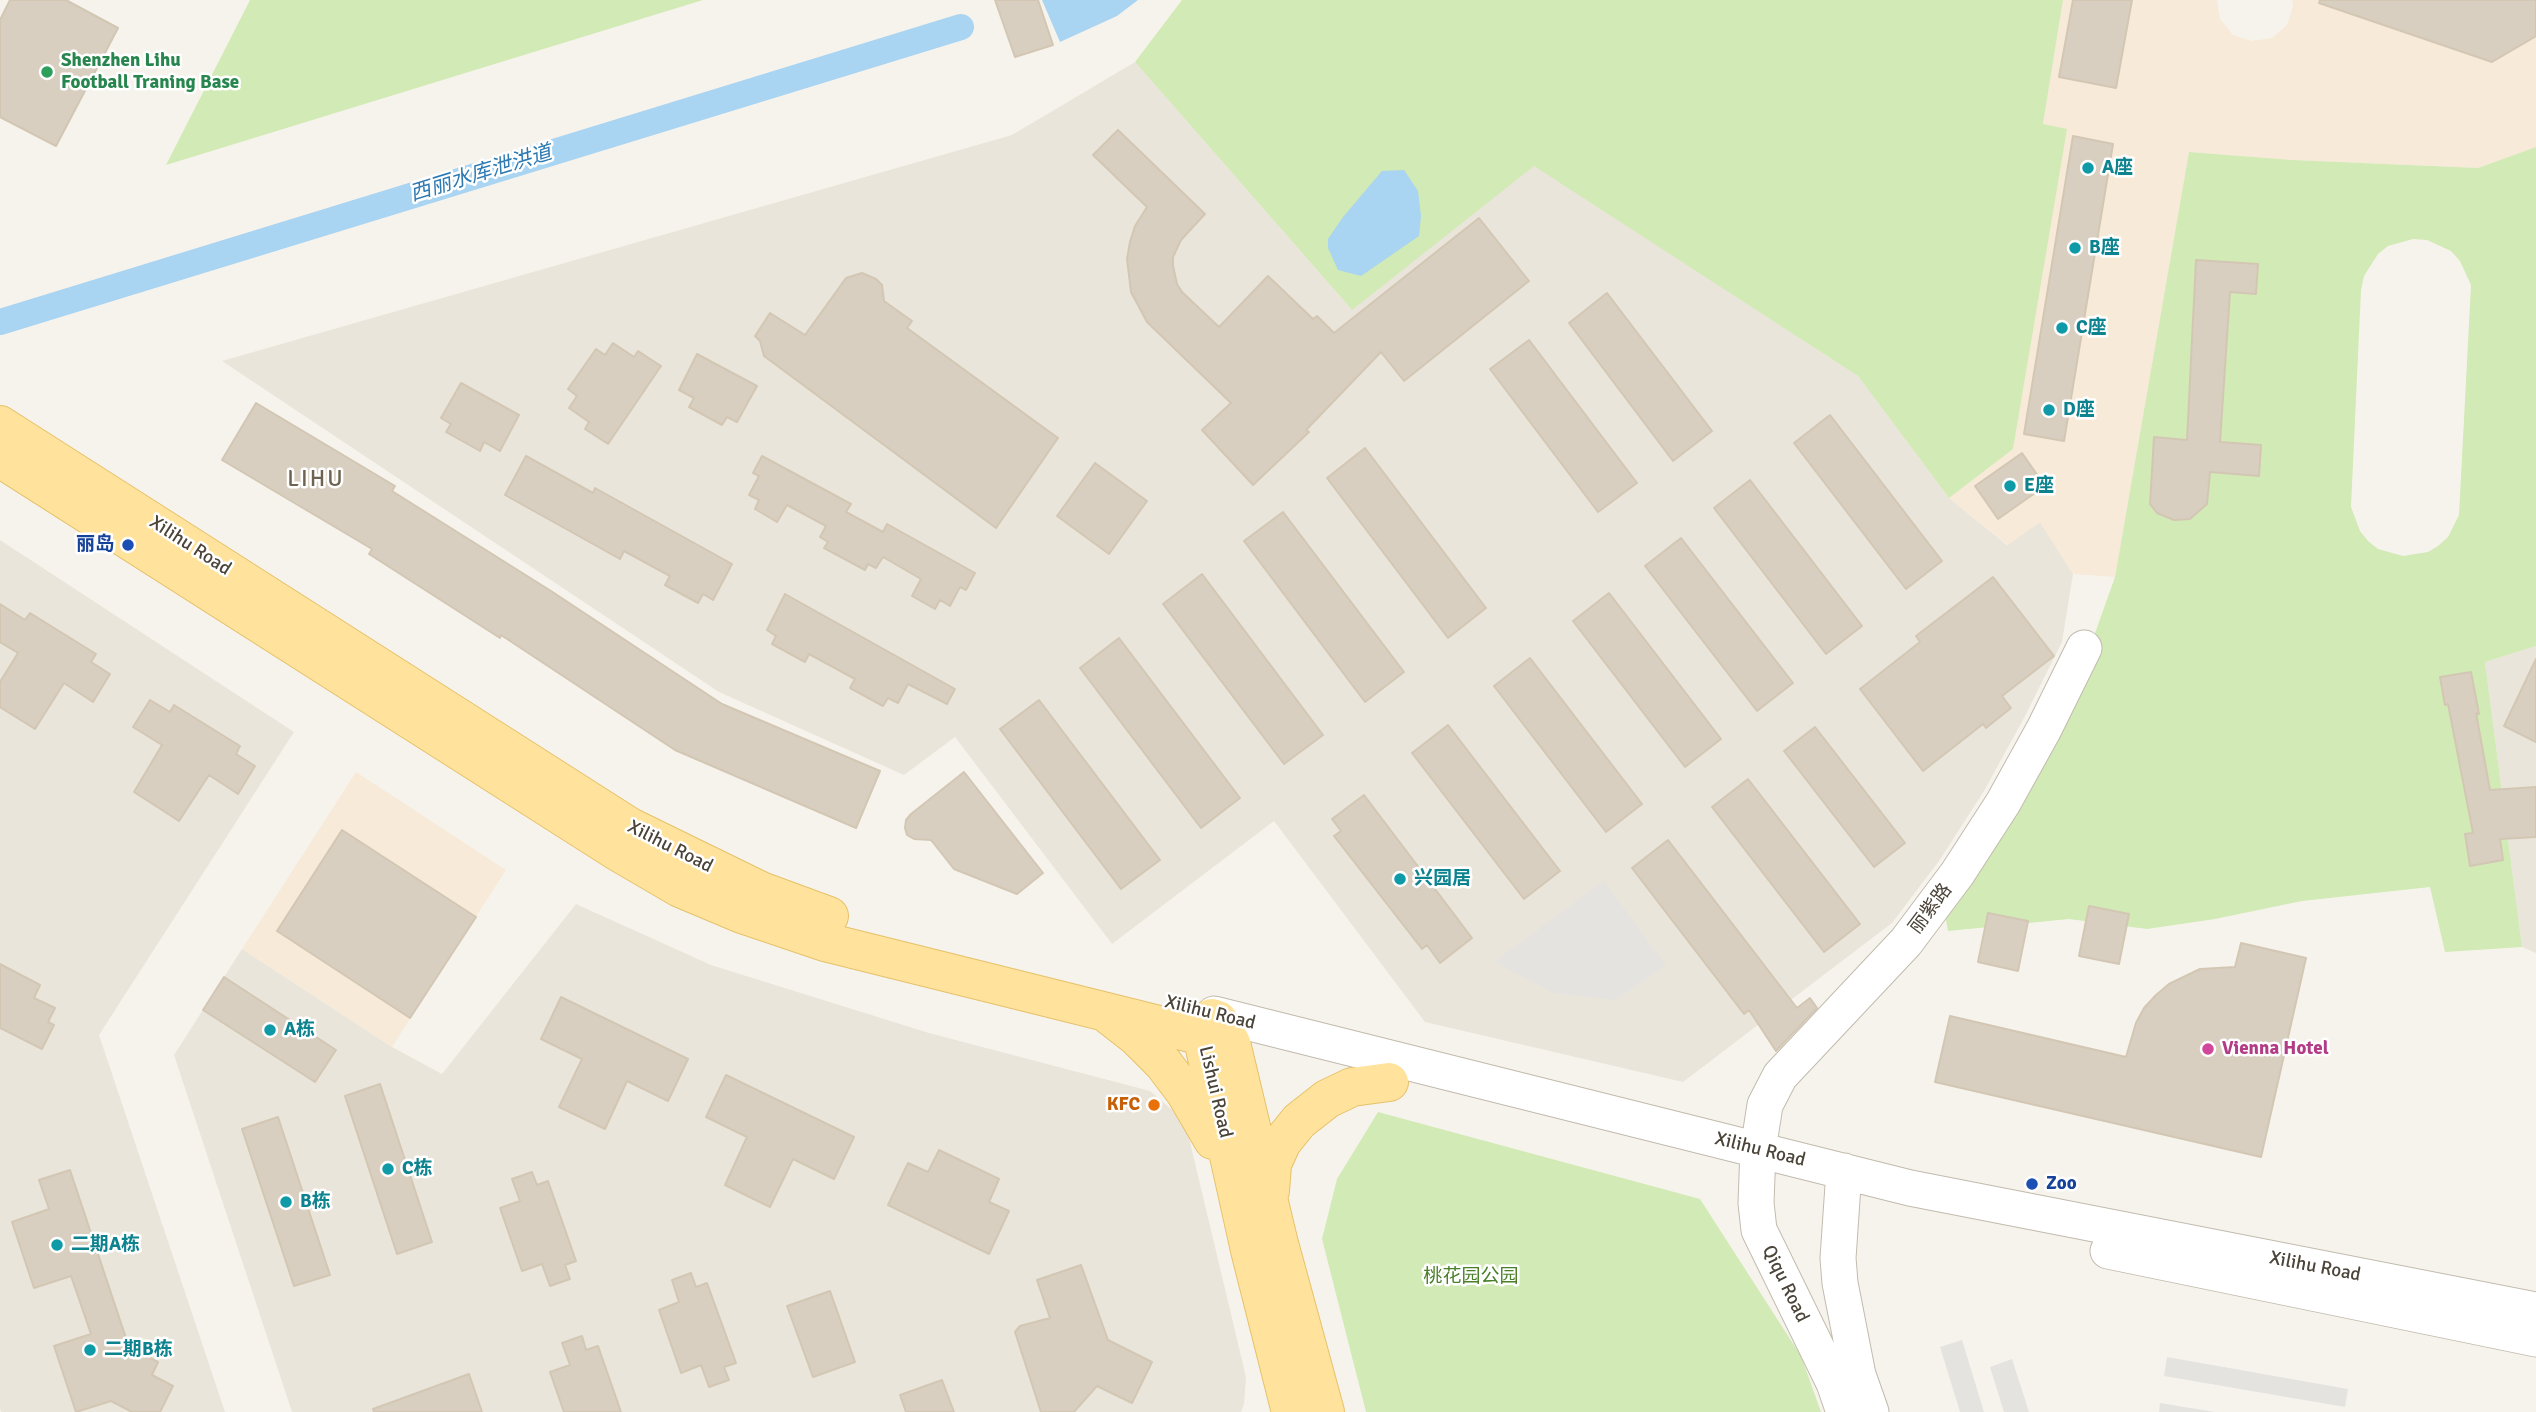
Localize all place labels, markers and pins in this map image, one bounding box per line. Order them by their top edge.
place label: Shenzhen Lihu Football Traning Base [61,50,239,94]
marker: Shenzhen Lihu Football Traning Base [39,64,55,80]
place label: A座 [2102,157,2133,179]
marker: A座 [2080,160,2096,176]
place label: B座 [2089,237,2120,259]
marker: B座 [2067,240,2083,256]
place label: C座 [2076,317,2107,339]
marker: C座 [2054,320,2070,336]
place label: D座 [2063,399,2095,421]
marker: D座 [2041,402,2057,418]
place label: E座 [2024,475,2054,497]
marker: E座 [2002,478,2018,494]
place label: 丽岛 [76,534,114,556]
marker: 丽岛 [120,537,136,553]
place label: 兴园居 [1414,868,1471,890]
marker: 兴园居 [1392,871,1408,887]
place label: A栋 [284,1019,315,1041]
marker: A栋 [262,1022,278,1038]
place label: Vienna Hotel [2222,1038,2329,1060]
marker: Vienna Hotel [2200,1041,2216,1057]
place label: KFC [1107,1094,1140,1116]
marker: KFC [1146,1097,1162,1113]
place label: C栋 [402,1158,433,1180]
marker: C栋 [380,1161,396,1177]
place label: Zoo [2046,1173,2077,1195]
marker: Zoo [2024,1176,2040,1192]
place label: B栋 [300,1191,331,1213]
marker: B栋 [278,1194,294,1210]
place label: 二期A栋 [71,1234,140,1256]
marker: 二期A栋 [49,1237,65,1253]
place label: 二期B栋 [104,1339,173,1361]
marker: 二期B栋 [82,1342,98,1358]

